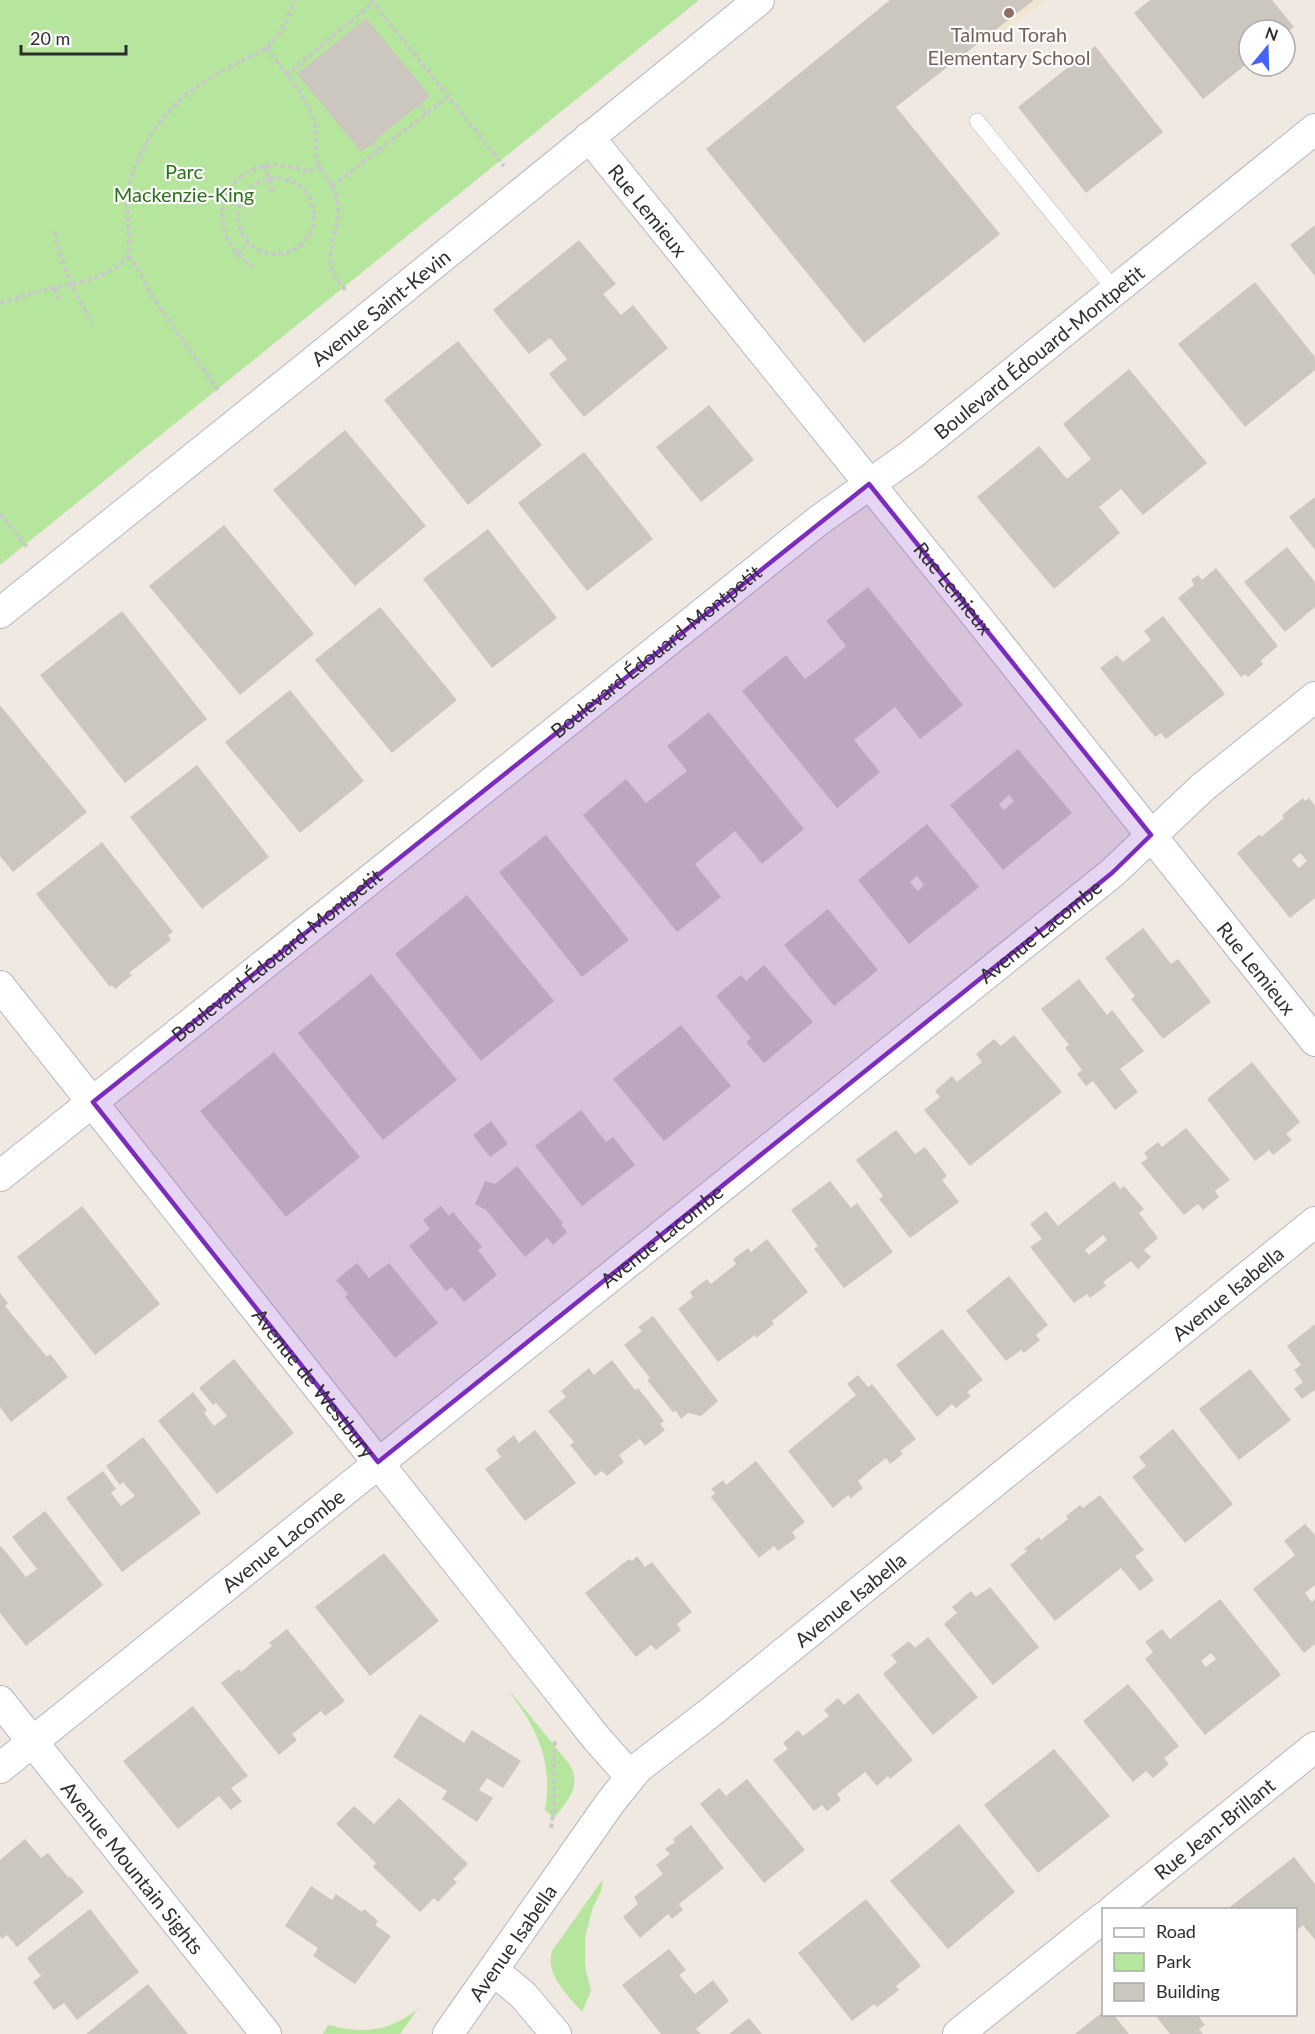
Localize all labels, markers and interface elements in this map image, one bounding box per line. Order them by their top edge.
marker: Talmud Torah Elementary School [1002,6,1016,20]
scale bar [21,18,126,56]
north arrow [1237,18,1297,78]
place label: Talmud Torah Elementary School [928,22,1091,69]
text: N [1263,22,1281,44]
text: 20 m [30,27,70,49]
park label: Parc Mackenzie-King [114,159,254,206]
street label: Rue Lemieux [604,159,693,261]
street label: Avenue Saint-Kevin [306,244,455,371]
street label: Boulevard Édouard-Montpetit [929,260,1148,444]
street label: Rue Lemieux [909,537,998,639]
street label: Boulevard Édouard-Montpetit [546,559,766,743]
street label: Boulevard Édouard-Montpetit [166,863,386,1046]
street label: Avenue Lacombe [974,874,1106,988]
street label: Rue Lemieux [1212,917,1301,1019]
street label: Avenue Lacombe [595,1179,728,1292]
street label: Avenue Isabella [1167,1241,1288,1345]
street label: Avenue de Westbury [248,1303,381,1463]
street label: Avenue Lacombe [217,1484,349,1597]
street label: Avenue Isabella [789,1547,911,1652]
street label: Rue Jean-Brillant [1149,1773,1279,1884]
street label: Avenue Mountain Sights [57,1776,209,1959]
street label: Avenue Isabella [463,1880,561,2005]
legend [1102,1908,1297,2016]
text: Road [1156,1920,1196,1942]
text: Park [1156,1950,1192,1972]
text: Building [1156,1980,1220,2002]

